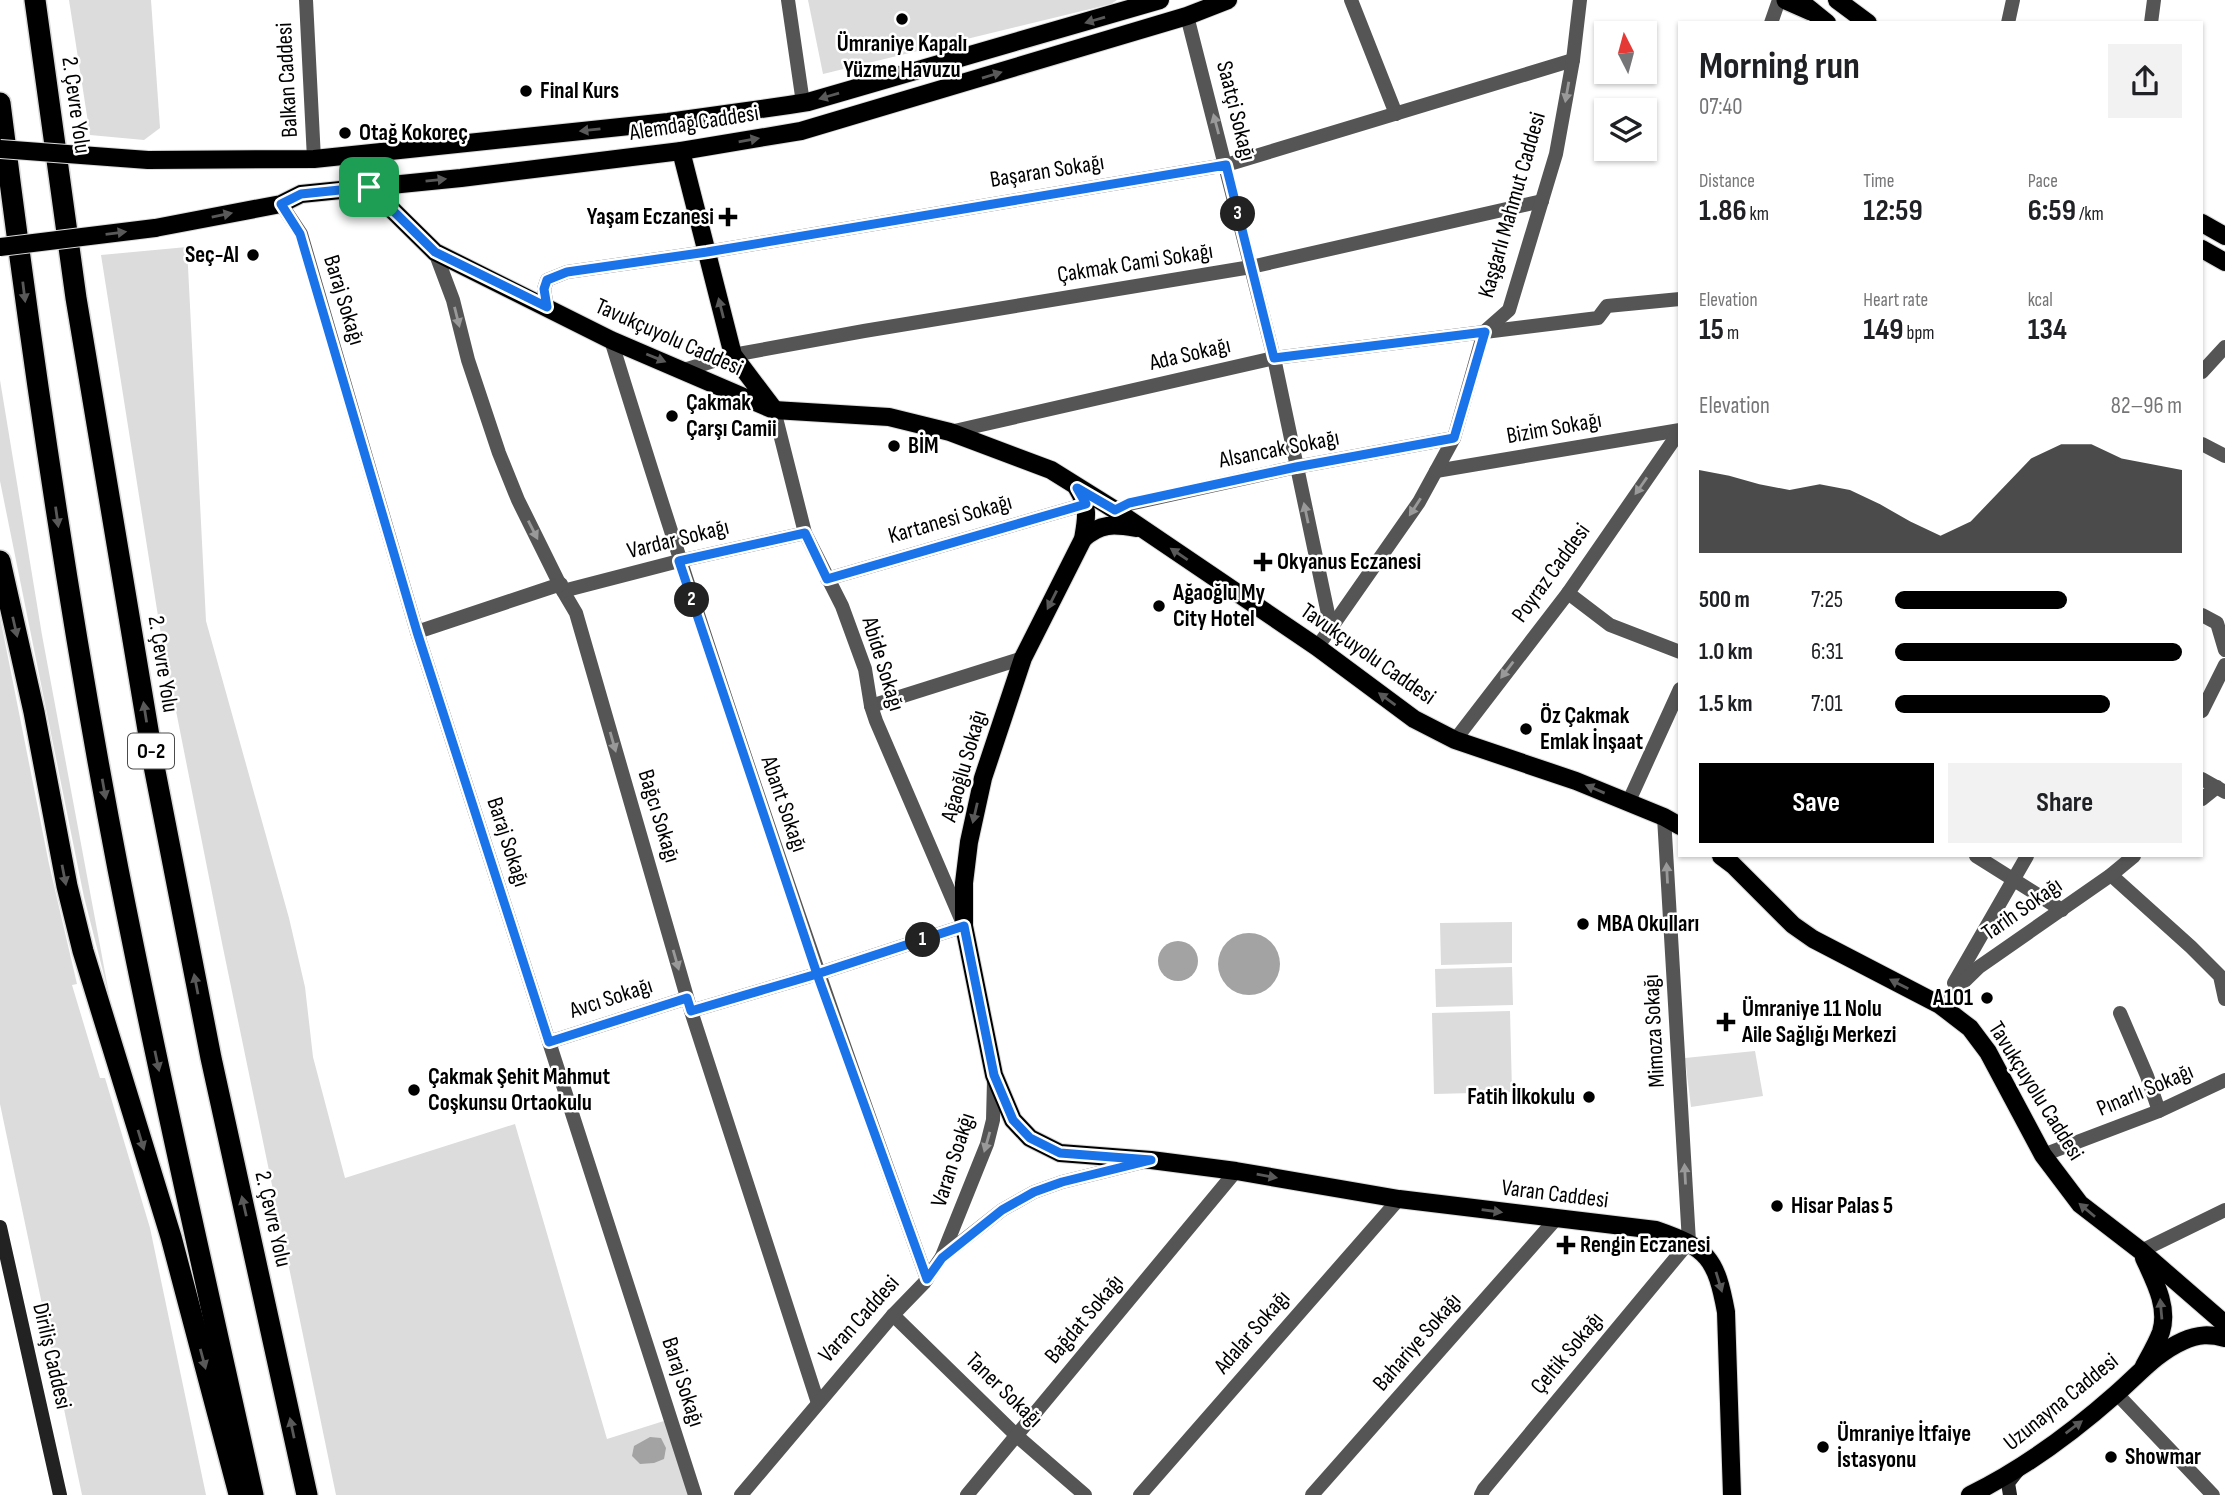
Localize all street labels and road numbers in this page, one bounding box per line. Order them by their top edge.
street label: Balkan Caddesi [270,22,304,138]
street label: 2. Çevre Yolu [55,55,97,155]
street label: Saatçi Sokağı [1210,58,1262,164]
street label: Alemdağ Caddesi [626,99,761,147]
street label: Kaşgarlı Mahmut Caddesi [1472,109,1552,301]
street label: Başaran Sokağı [988,148,1106,194]
street label: Çakmak Cami Sokağı [1055,237,1215,289]
street label: Baraj Sokağı [317,252,371,348]
street label: Tavukçuyolu Caddesi [591,292,747,382]
street label: Ada Sokağı [1146,331,1233,377]
street label: Bizim Sokağı [1504,406,1604,450]
street label: Alsancak Sokağı [1215,424,1342,475]
street label: Kartanesi Sokağı [885,488,1015,550]
street label: Vardar Sokağı [624,513,732,565]
street label: Poyraz Caddesi [1506,518,1596,628]
street label: Tavukçuyolu Caddesi [1295,597,1441,711]
street label: Abide Sokağı [855,613,911,714]
street label: 2. Çevre Yolu [142,614,184,714]
street label: Ağaoğlu Sokağı [934,707,993,826]
road number: O-2 [128,734,174,768]
street label: Abant Sokağı [754,751,813,856]
street label: Bağcı Sokağı [632,766,686,866]
street label: Baraj Sokağı [480,794,536,890]
street label: Tarih Sokağı [1976,871,2068,947]
street label: Avcı Sokağı [565,971,656,1025]
street label: Mimoza Sokağı [1637,974,1671,1088]
street label: Tavukçuyolu Caddesi [1982,1016,2090,1166]
street label: Pınarlı Sokağı [2093,1057,2197,1123]
street label: Varan Soakğı [925,1110,981,1210]
street label: 2. Çevre Yolu [248,1168,298,1270]
street label: Varan Caddesi [1500,1174,1610,1214]
street label: Bağdat Sokağı [1039,1269,1129,1369]
street label: Varan Caddesi [813,1270,905,1368]
street label: Adalar Sokağı [1207,1284,1296,1380]
street label: Bahariye Sokağı [1367,1287,1467,1397]
street label: Diriliş Caddesi [26,1300,78,1412]
street label: Çeltik Sokağı [1525,1306,1609,1400]
street label: Baraj Sokağı [655,1334,711,1430]
street label: Taner Sokağı [960,1346,1048,1434]
street label: Uzunayna Caddesi [1998,1347,2124,1457]

